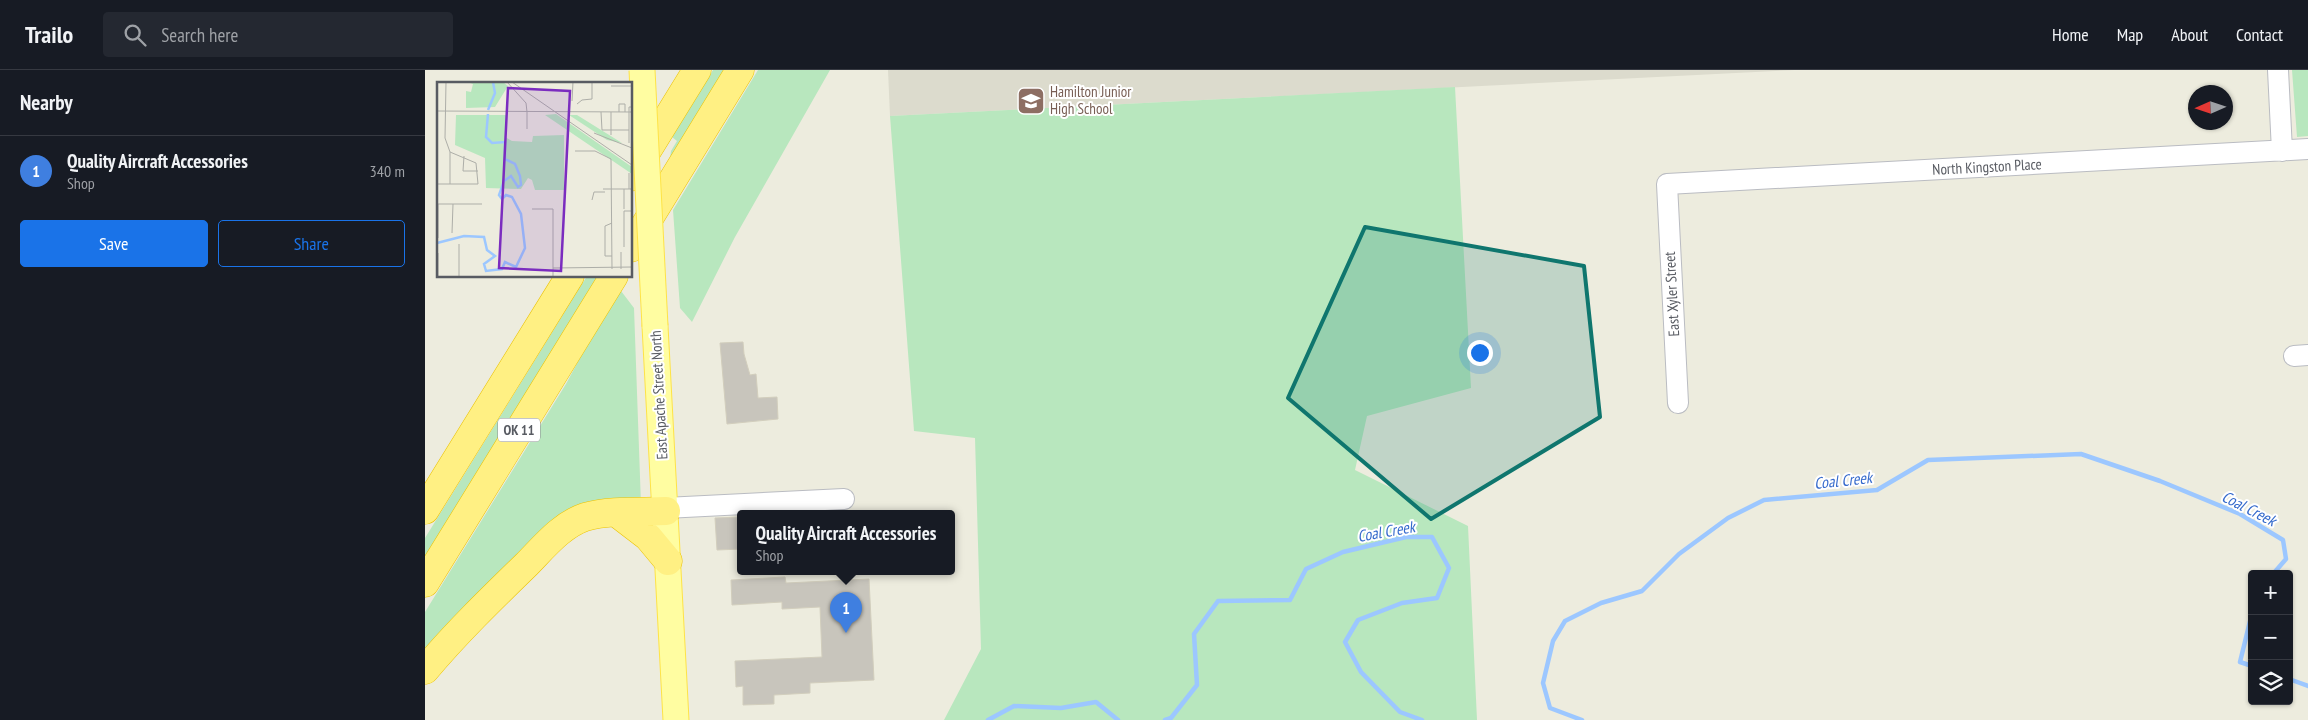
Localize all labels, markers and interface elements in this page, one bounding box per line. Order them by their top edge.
search box [103,12,453,57]
text: Trailo [25,19,73,50]
icon: search [121,21,149,49]
text: Search here [161,23,238,47]
text: Home [2052,23,2089,46]
text: Map [2117,23,2143,46]
text: About [2171,23,2208,46]
text: Contact [2236,23,2283,46]
inset map [437,82,633,278]
place label: Hamilton Junior High School [1050,82,1132,118]
north arrow [2188,85,2233,130]
school or university icon: Hamilton Junior High School [1016,86,1046,116]
text: Nearby [20,89,73,116]
text: Quality Aircraft Accessories [67,149,248,173]
street label: North Kingston Place [1932,154,2042,179]
text: 1 [32,161,40,181]
text: 340 m [370,161,405,181]
text: Shop [67,173,95,193]
button: Save [20,220,208,267]
button: Share [218,220,405,267]
street label: East Xyler Street [1660,251,1683,337]
street label: East Apache Street North [646,330,671,460]
your location [1467,340,1493,366]
road number: OK 11 [498,418,540,442]
water label: Coal Creek [1813,467,1875,493]
water label: Coal Creek [2219,486,2281,531]
popup [737,510,955,575]
water label: Coal Creek [1356,516,1418,546]
text: Quality Aircraft Accessories [756,521,936,545]
text: Shop [756,545,783,565]
map controls [2248,570,2293,705]
button: + [2248,570,2293,615]
pin: 1 [830,592,862,633]
button: − [2248,615,2293,660]
button: layers [2248,660,2293,705]

